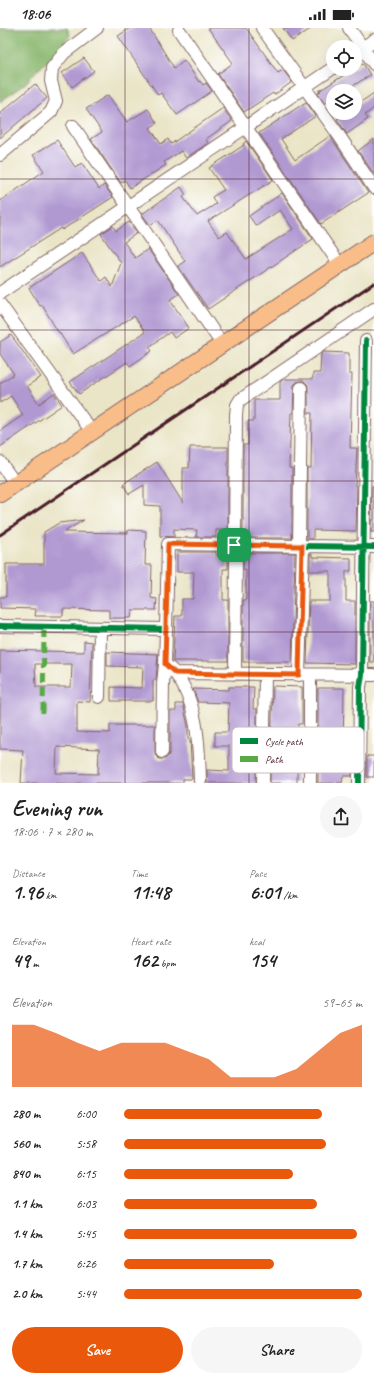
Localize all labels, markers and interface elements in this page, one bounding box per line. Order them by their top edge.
text: 18:06 [20,5,50,24]
map controls [326,40,362,120]
button: locate [326,40,362,76]
button: layers [326,84,362,120]
pin [217,528,251,562]
icon: arrive [223,534,245,556]
legend [232,727,364,773]
text: Cycle path [265,734,304,748]
text: Path [265,752,284,766]
text: Evening run [12,795,102,823]
button: share [320,796,362,838]
text: 18:06 · 7 × 280 m [12,824,93,840]
text: Distance [12,866,45,880]
text: Time [131,866,148,880]
text: Pace [249,866,266,880]
text: 1.96 [12,880,43,905]
text: 11:48 [131,880,171,905]
text: 6:01 [249,880,281,905]
text: km [43,888,57,902]
text: /km [281,888,298,902]
text: Elevation [12,934,46,948]
text: Heart rate [131,934,171,948]
text: kcal [249,934,264,948]
text: 49 [12,948,30,973]
text: 162 [131,948,158,973]
text: 154 [249,948,276,973]
text: m [30,956,39,970]
text: bpm [158,956,176,970]
text: Elevation [12,995,52,1011]
text: 59–65 m [322,995,362,1011]
text: 280 m [12,1106,40,1122]
text: 6:00 [76,1106,96,1122]
text: 560 m [12,1136,40,1152]
text: 5:58 [76,1136,96,1152]
text: 840 m [12,1166,40,1182]
text: 6:15 [76,1166,96,1182]
text: 1.1 km [12,1196,42,1212]
text: 6:03 [76,1196,96,1212]
text: 1.4 km [12,1226,42,1242]
text: 5:45 [76,1226,96,1242]
text: 1.7 km [12,1256,42,1272]
text: 6:26 [76,1256,96,1272]
text: 2.0 km [12,1286,42,1302]
text: 5:44 [76,1286,96,1302]
button: Save [12,1327,183,1373]
button: Share [191,1327,362,1373]

